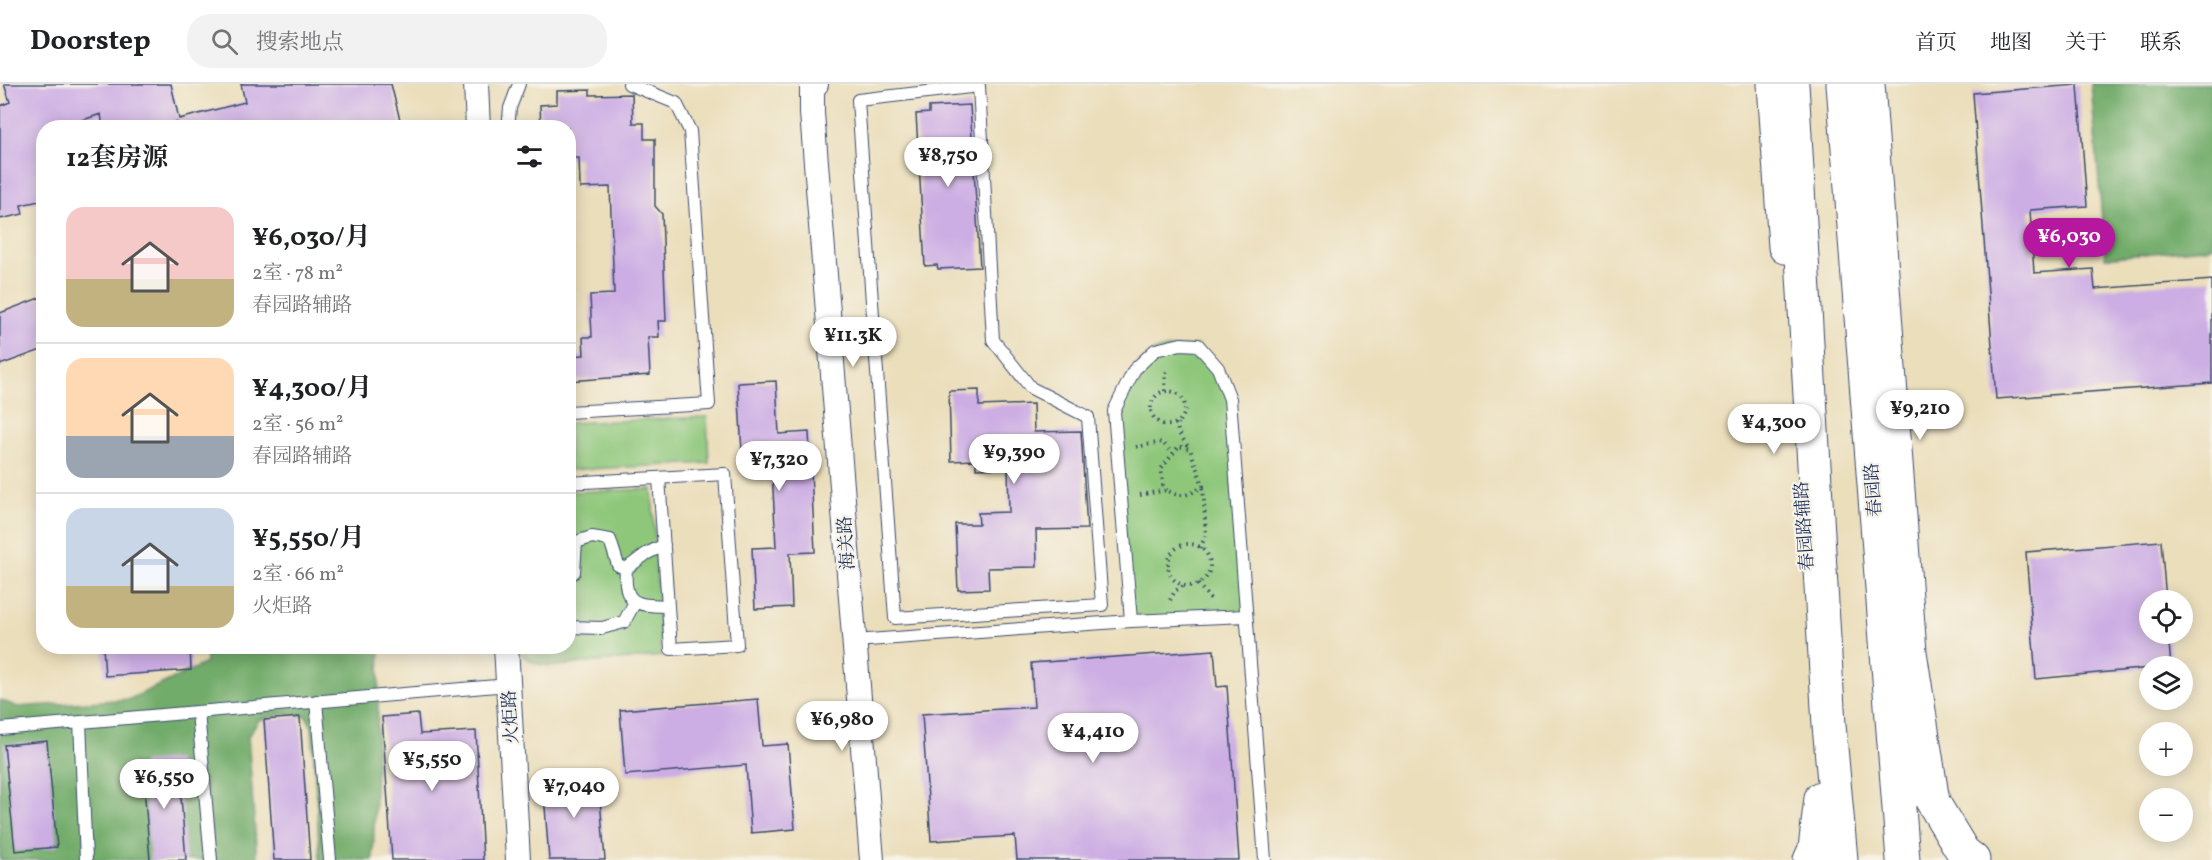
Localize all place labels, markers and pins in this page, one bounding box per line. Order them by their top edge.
pin: ¥8,750 [899,137,997,188]
pin: ¥6,030 [2020,218,2118,269]
pin: ¥11.3K [804,317,902,368]
pin: ¥9,210 [1871,390,1969,441]
pin: ¥4,300 [1725,404,1823,455]
pin: ¥9,390 [965,434,1063,485]
pin: ¥7,320 [730,441,828,492]
pin: ¥6,980 [793,701,891,752]
pin: ¥4,410 [1044,713,1142,764]
pin: ¥5,550 [383,741,481,792]
pin: ¥6,550 [115,759,213,810]
pin: ¥7,040 [525,768,623,819]

